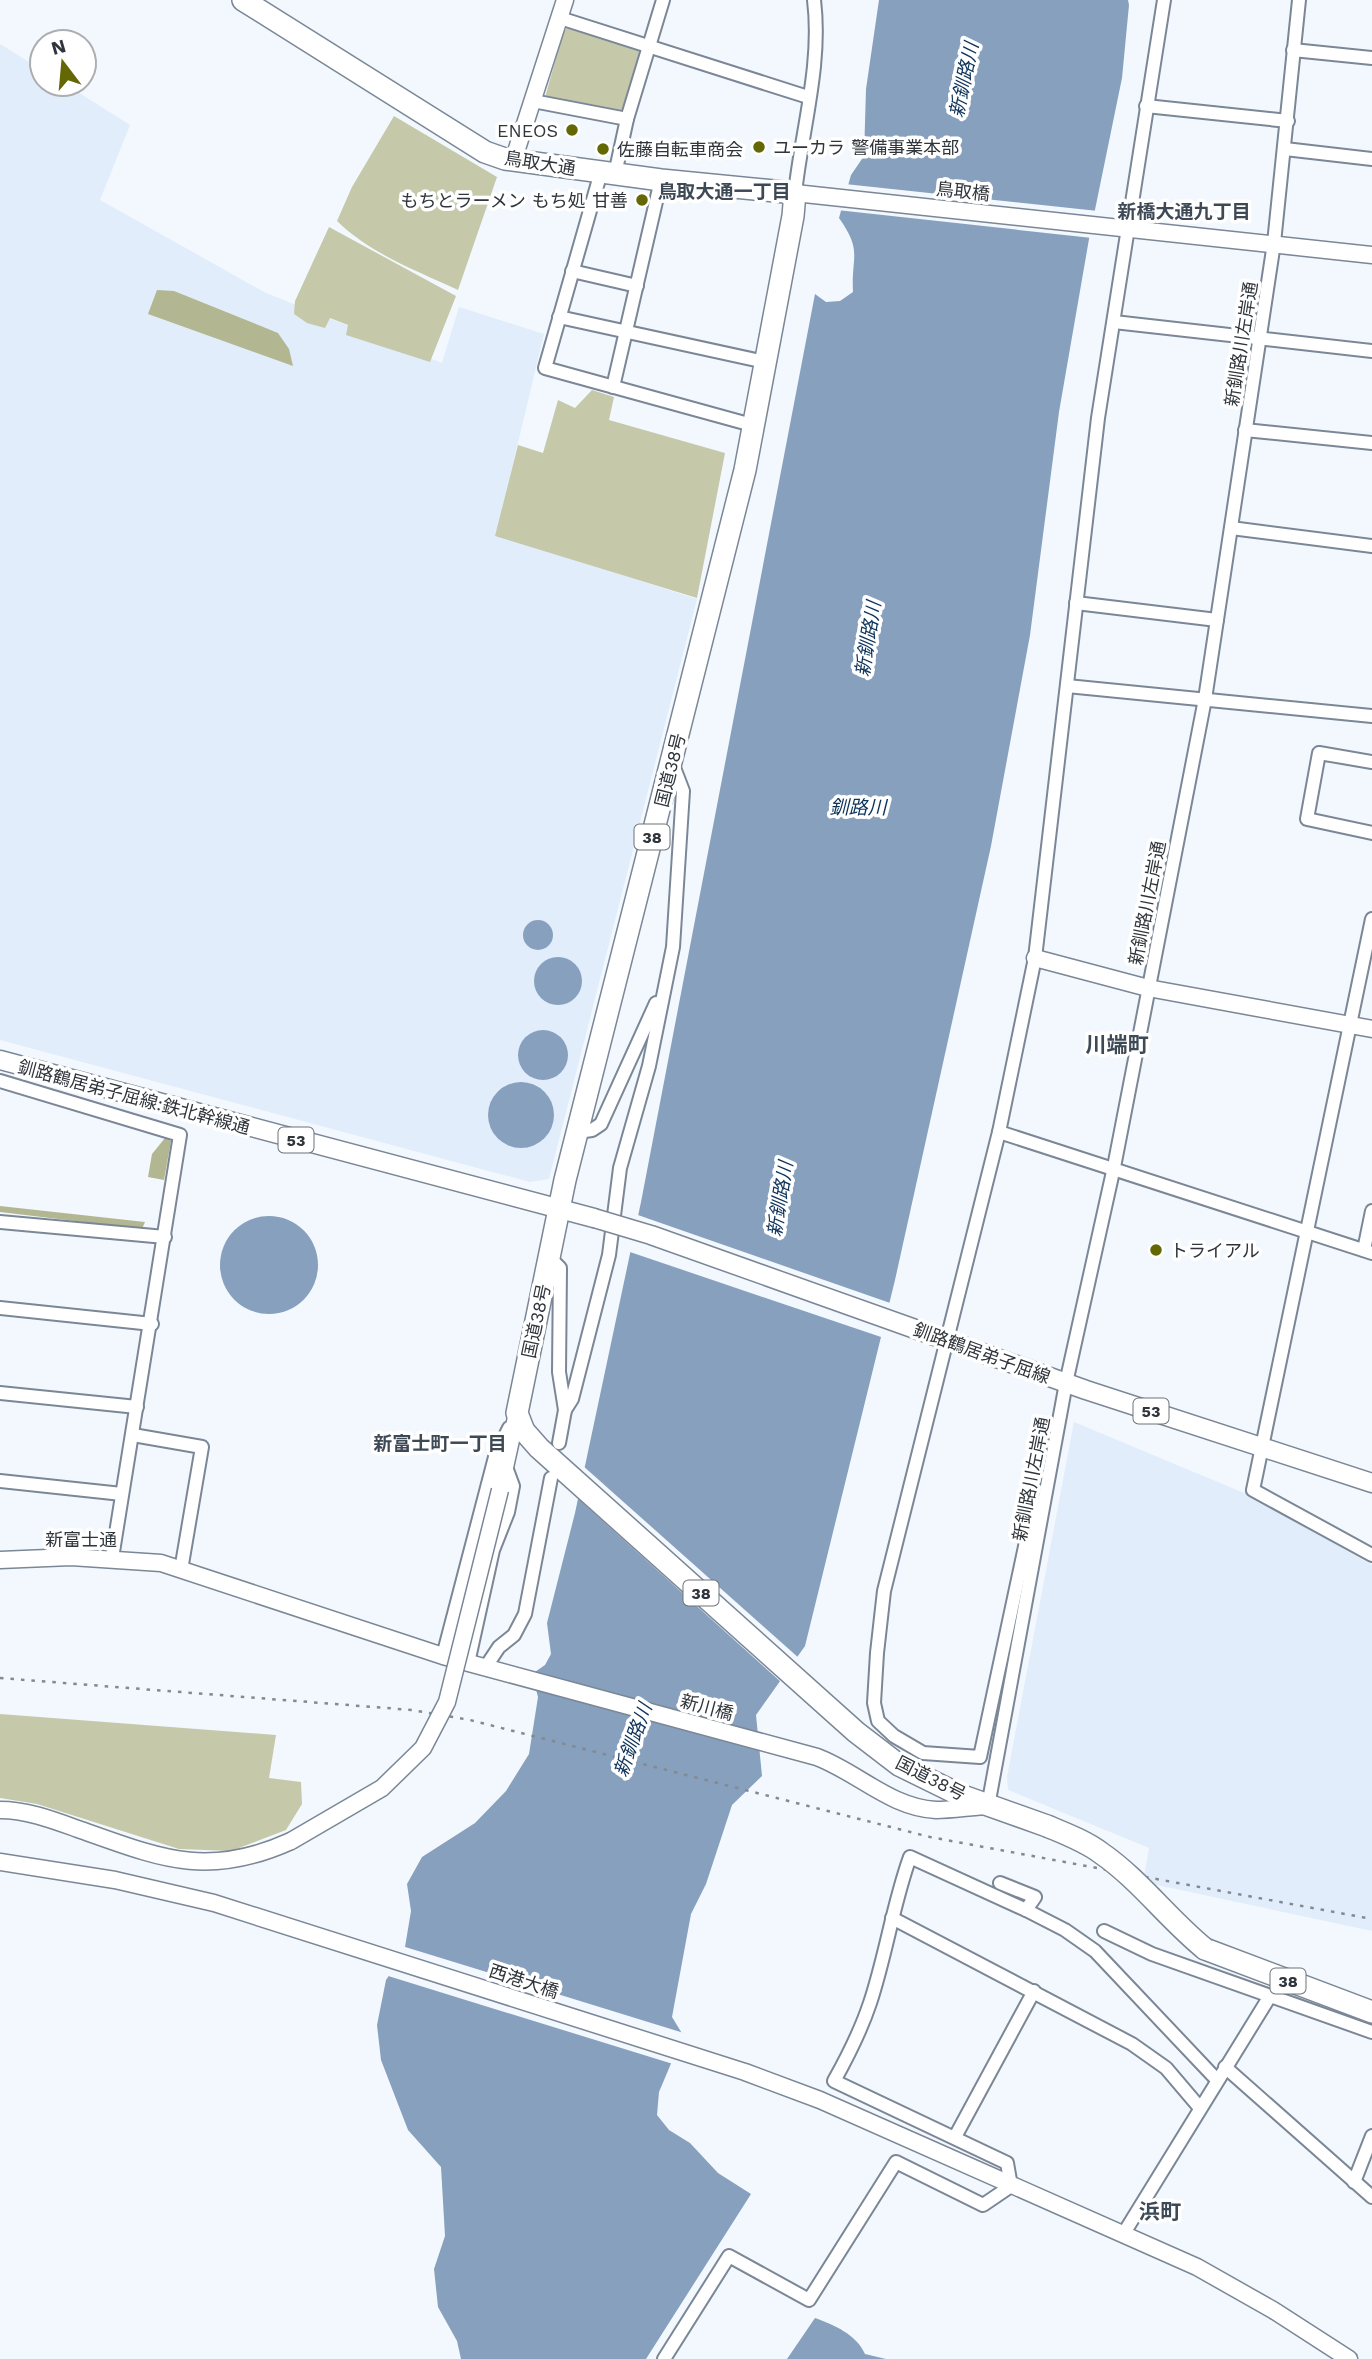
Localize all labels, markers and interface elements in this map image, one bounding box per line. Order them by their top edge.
north arrow [28,28,98,98]
text: N [49,34,68,60]
water label: 新釧路川 [945,38,984,120]
place label: ENEOS [497,120,558,141]
marker: ENEOS [564,122,580,138]
place label: ユーカラ 警備事業本部 [773,137,959,158]
place label: 佐藤自転車商会 [617,139,743,160]
marker: ユーカラ 警備事業本部 [751,139,767,155]
marker: 佐藤自転車商会 [595,141,611,157]
street label: 鳥取大通 [503,147,577,179]
street label: 鳥取橋 [935,178,991,204]
district label: 鳥取大通一丁目 [657,180,791,203]
place label: もちとラーメン もち処 甘善 [400,190,628,211]
marker: もちとラーメン もち処 甘善 [634,192,650,208]
district label: 新橋大通九丁目 [1117,200,1251,223]
street label: 新釧路川左岸通 [1221,280,1261,408]
water label: 新釧路川 [851,598,886,678]
street label: 国道38号 [651,731,689,809]
water label: 釧路川 [829,796,888,819]
road number: 38 [634,824,670,850]
street label: 新釧路川左岸通 [1125,839,1169,967]
district label: 川端町 [1086,1032,1149,1057]
street label: 釧路鶴居弟子屈線:鉄北幹線通 [16,1056,252,1138]
road number: 53 [278,1128,314,1152]
water label: 新釧路川 [763,1158,798,1238]
place label: トライアル [1170,1240,1260,1261]
marker: トライアル [1148,1242,1164,1258]
street label: 国道38号 [518,1282,554,1360]
street label: 釧路鶴居弟子屈線 [911,1319,1053,1387]
road number: 53 [1134,1399,1168,1424]
street label: 新釧路川左岸通 [1009,1415,1053,1543]
district label: 新富士町一丁目 [373,1432,507,1455]
street label: 新富士通 [45,1529,117,1550]
road number: 38 [684,1581,718,1606]
street label: 新川橋 [678,1690,736,1724]
water label: 新釧路川 [609,1698,657,1780]
street label: 国道38号 [893,1751,969,1805]
street label: 西港大橋 [487,1960,561,2002]
road number: 38 [1270,1968,1306,1994]
district label: 浜町 [1139,2199,1181,2224]

